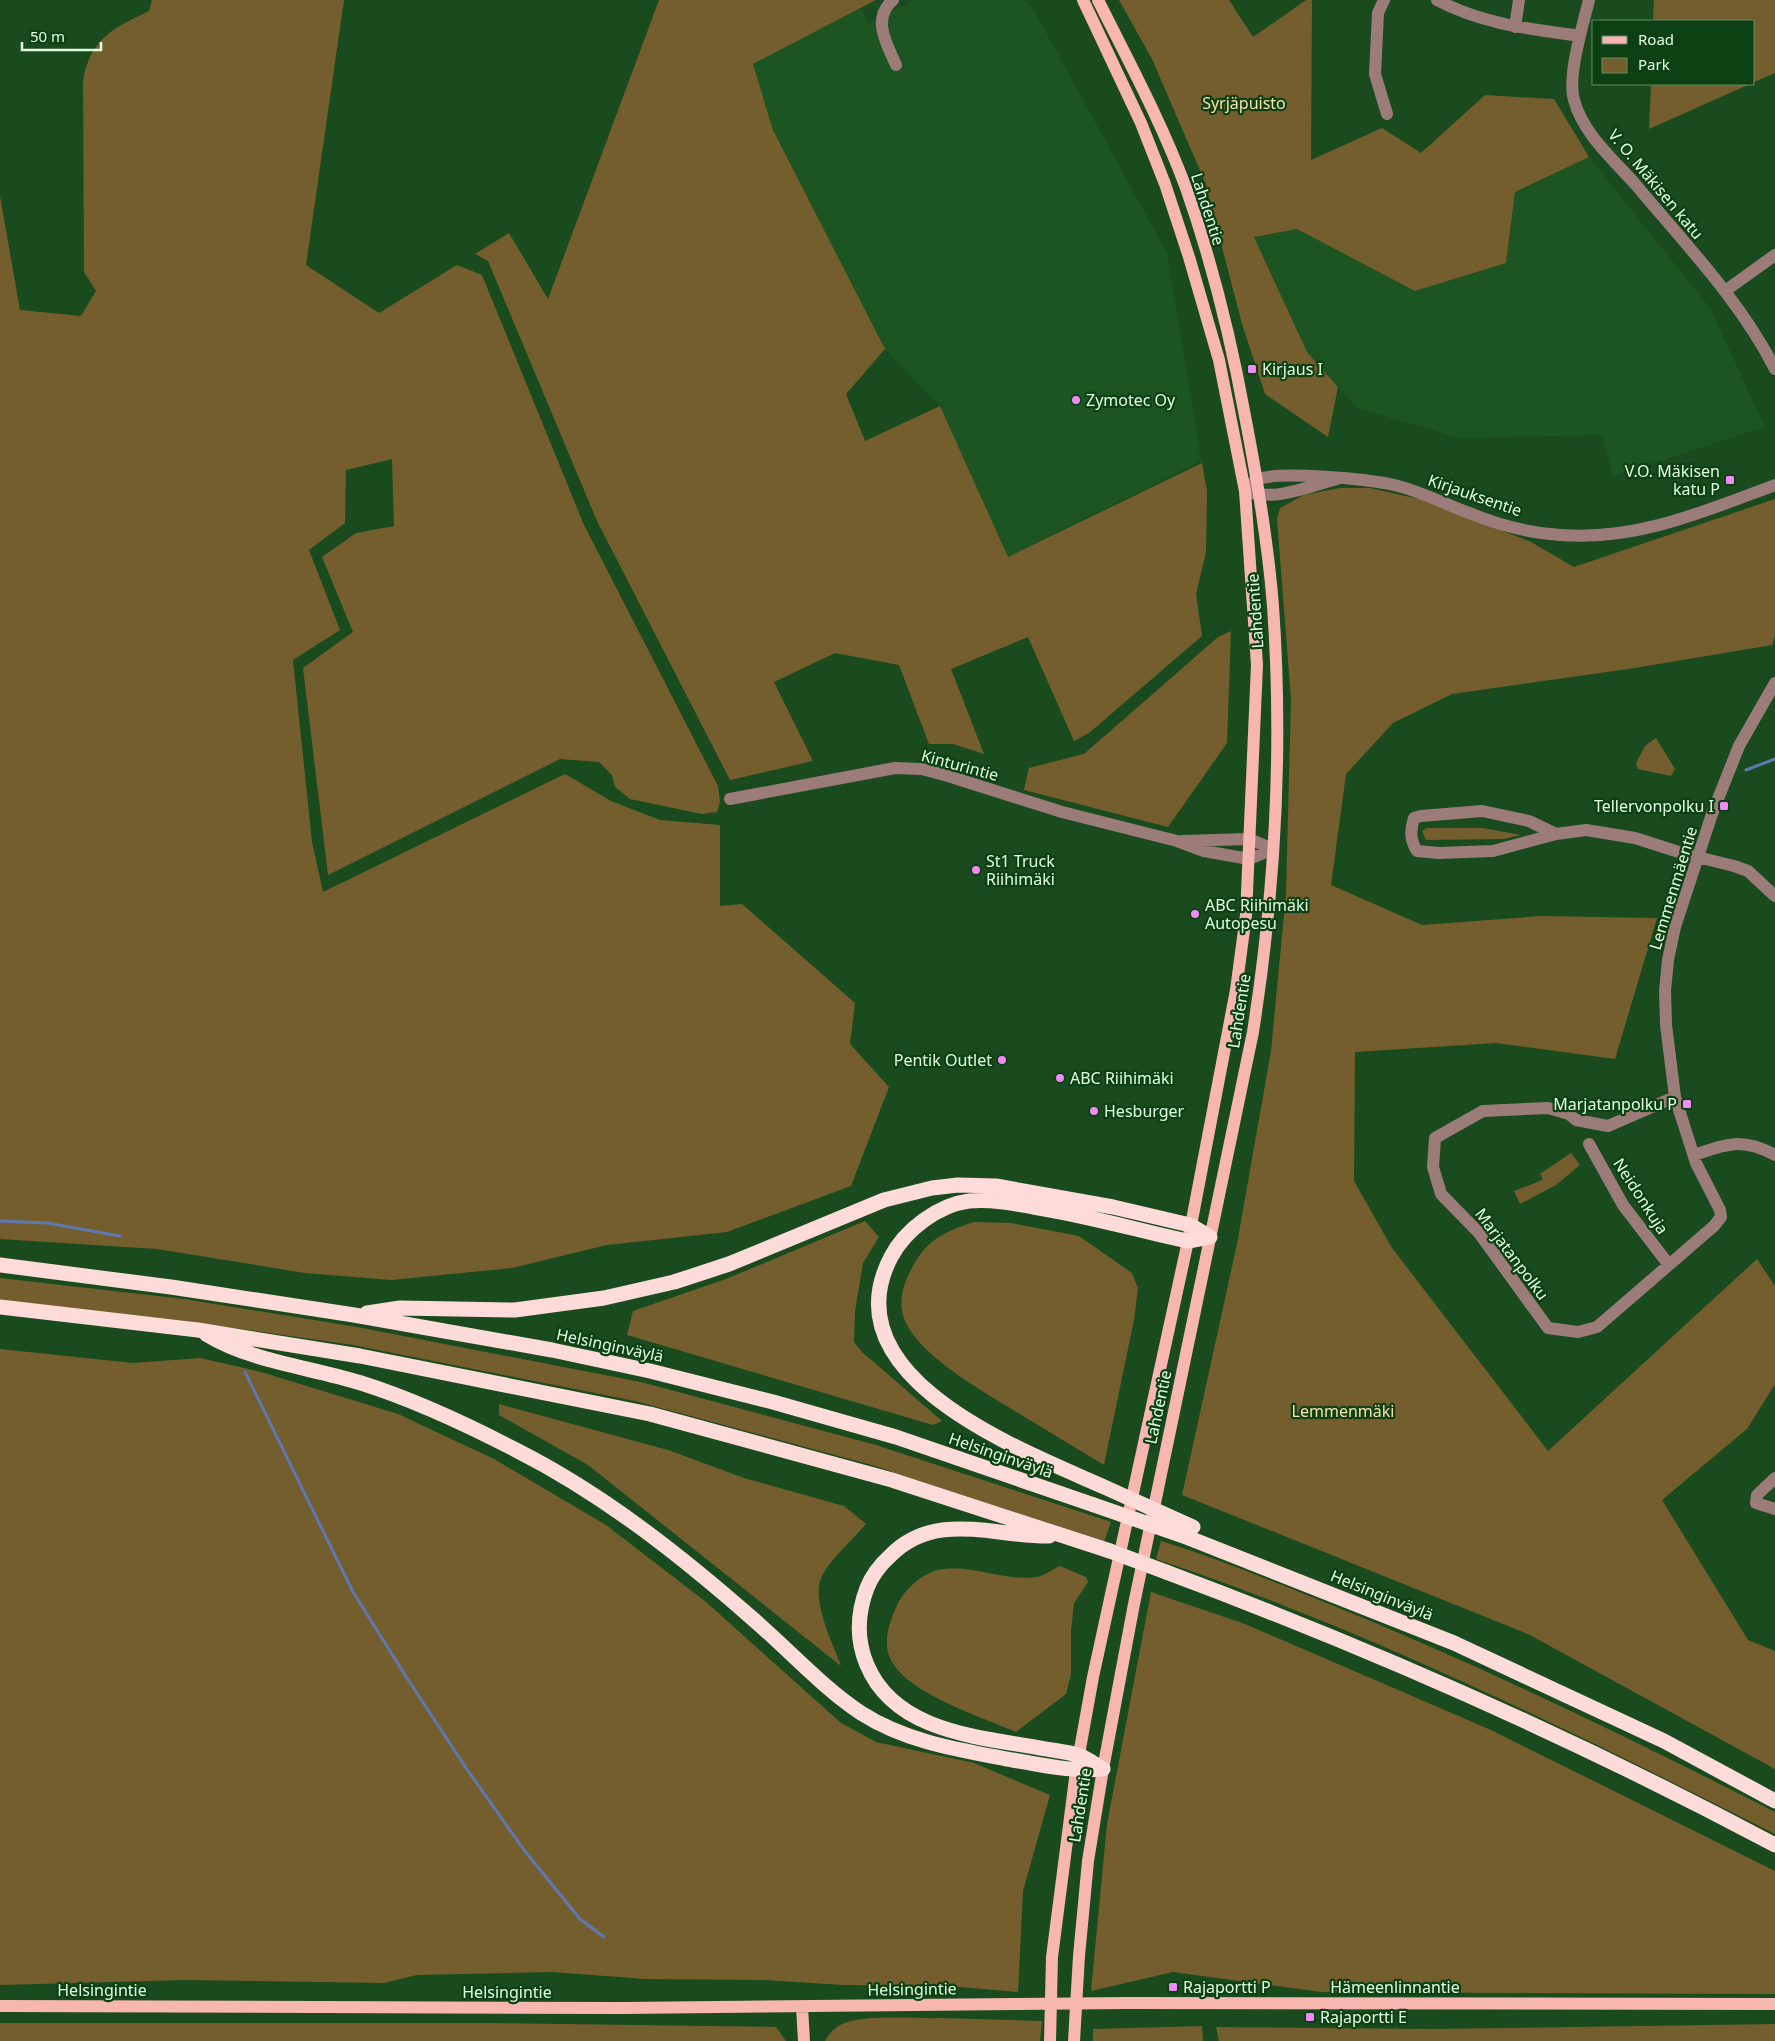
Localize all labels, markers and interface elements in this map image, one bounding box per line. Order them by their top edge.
scale bar [22,20,101,52]
legend [1592,20,1755,85]
text: 50 m [30,26,65,46]
text: Road [1638,29,1674,49]
text: Park [1638,54,1670,74]
park label: Syrjäpuisto [1202,92,1286,114]
street label: V. O. Mäkisen katu [1603,124,1709,244]
street label: Lahdentie [1186,170,1230,248]
place label: Kirjaus I [1262,358,1323,380]
marker: Kirjaus I [1246,363,1258,375]
place label: Zymotec Oy [1086,389,1176,411]
marker: Zymotec Oy [1070,394,1082,406]
place label: V.O. Mäkisen katu P [1625,460,1720,500]
street label: Kirjauksentie [1425,469,1525,521]
marker: V.O. Mäkisen katu P [1724,474,1736,486]
street label: Lahdentie [1241,573,1269,649]
street label: Kinturintie [919,744,1001,786]
place label: Tellervonpolku I [1594,795,1714,817]
marker: Tellervonpolku I [1718,800,1730,812]
street label: Lemmenmäentie [1644,824,1702,952]
place label: St1 Truck Riihimäki [986,850,1055,890]
marker: St1 Truck Riihimäki [970,864,982,876]
place label: ABC Riihimäki Autopesu [1205,894,1309,934]
marker: ABC Riihimäki Autopesu [1189,908,1201,920]
street label: Lahdentie [1222,972,1256,1050]
place label: Pentik Outlet [894,1049,992,1071]
marker: Pentik Outlet [996,1054,1008,1066]
place label: ABC Riihimäki [1070,1067,1174,1089]
marker: ABC Riihimäki [1054,1072,1066,1084]
place label: Marjatanpolku P [1553,1093,1677,1115]
marker: Marjatanpolku P [1681,1098,1693,1110]
place label: Hesburger [1104,1100,1185,1122]
marker: Hesburger [1088,1105,1100,1117]
street label: Neidonkuja [1608,1154,1674,1238]
street label: Marjatanpolku [1470,1203,1554,1305]
street label: Helsinginväylä [554,1323,666,1367]
street label: Lahdentie [1139,1368,1177,1446]
park label: Lemmenmäki [1292,1400,1394,1422]
street label: Helsinginväylä [946,1427,1056,1483]
street label: Helsinginväylä [1327,1564,1437,1626]
street label: Lahdentie [1063,1766,1097,1844]
place label: Rajaportti P [1183,1976,1271,1998]
street label: Hämeenlinnantie [1330,1976,1460,1998]
street label: Helsingintie [867,1977,957,2001]
street label: Helsingintie [57,1979,147,2001]
street label: Helsingintie [462,1981,552,2003]
marker: Rajaportti P [1167,1981,1179,1993]
place label: Rajaportti E [1320,2006,1407,2028]
marker: Rajaportti E [1304,2011,1316,2023]

